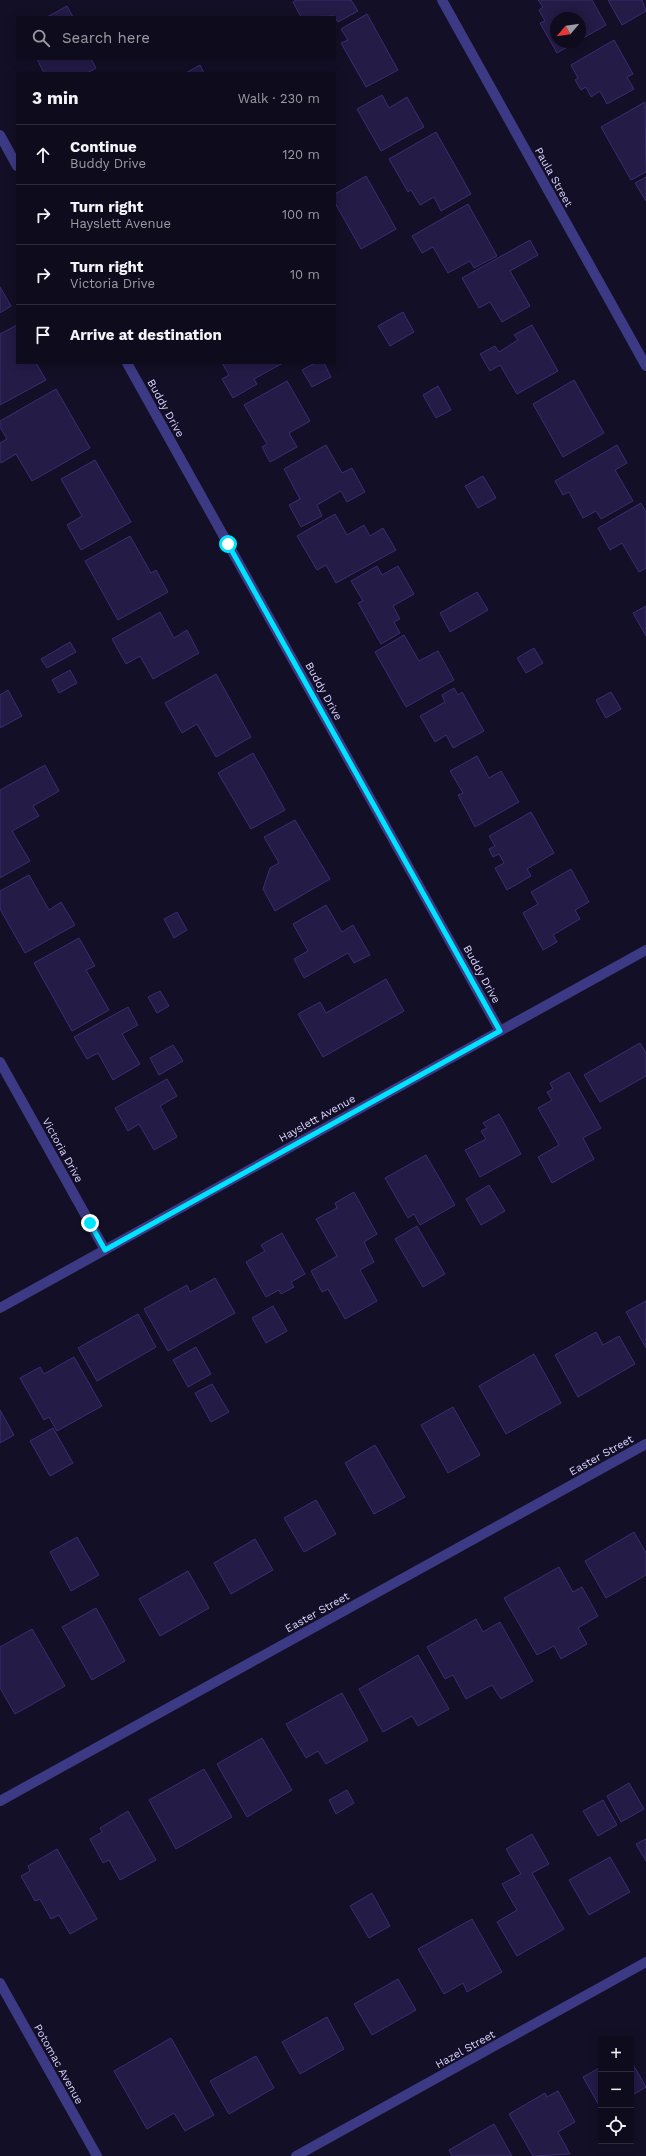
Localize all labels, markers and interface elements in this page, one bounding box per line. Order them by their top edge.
north arrow [550,12,586,48]
search box [16,16,336,60]
icon: search [30,27,52,49]
text: Search here [62,29,150,47]
text: 3 min [32,88,78,108]
text: Walk · 230 m [238,91,320,106]
text: Continue [70,138,137,156]
icon: ahead [32,144,54,166]
street label: Paula Street [532,145,575,210]
text: 120 m [282,147,320,162]
text: Buddy Drive [70,156,146,171]
text: Turn right [70,198,143,216]
icon: right [32,204,54,226]
text: 100 m [282,207,320,222]
text: Hayslett Avenue [70,216,171,231]
text: Turn right [70,258,143,276]
icon: right [32,264,54,286]
text: 10 m [290,267,320,282]
text: Victoria Drive [70,276,155,291]
icon: arrive [32,324,54,346]
text: Arrive at destination [70,326,222,344]
street label: Buddy Drive [144,377,187,440]
route start [219,535,237,553]
street label: Buddy Drive [302,660,345,723]
street label: Buddy Drive [460,943,503,1006]
street label: Hayslett Avenue [277,1092,358,1145]
street label: Victoria Drive [39,1116,86,1185]
route end [81,1214,99,1232]
street label: Easter Street [567,1432,636,1478]
street label: Easter Street [283,1589,352,1635]
street label: Potomac Avenue [31,2022,86,2106]
street label: Hazel Street [433,2028,498,2071]
map controls [598,2036,634,2144]
button: + [598,2036,634,2072]
button: − [598,2072,634,2108]
button: locate [598,2108,634,2144]

